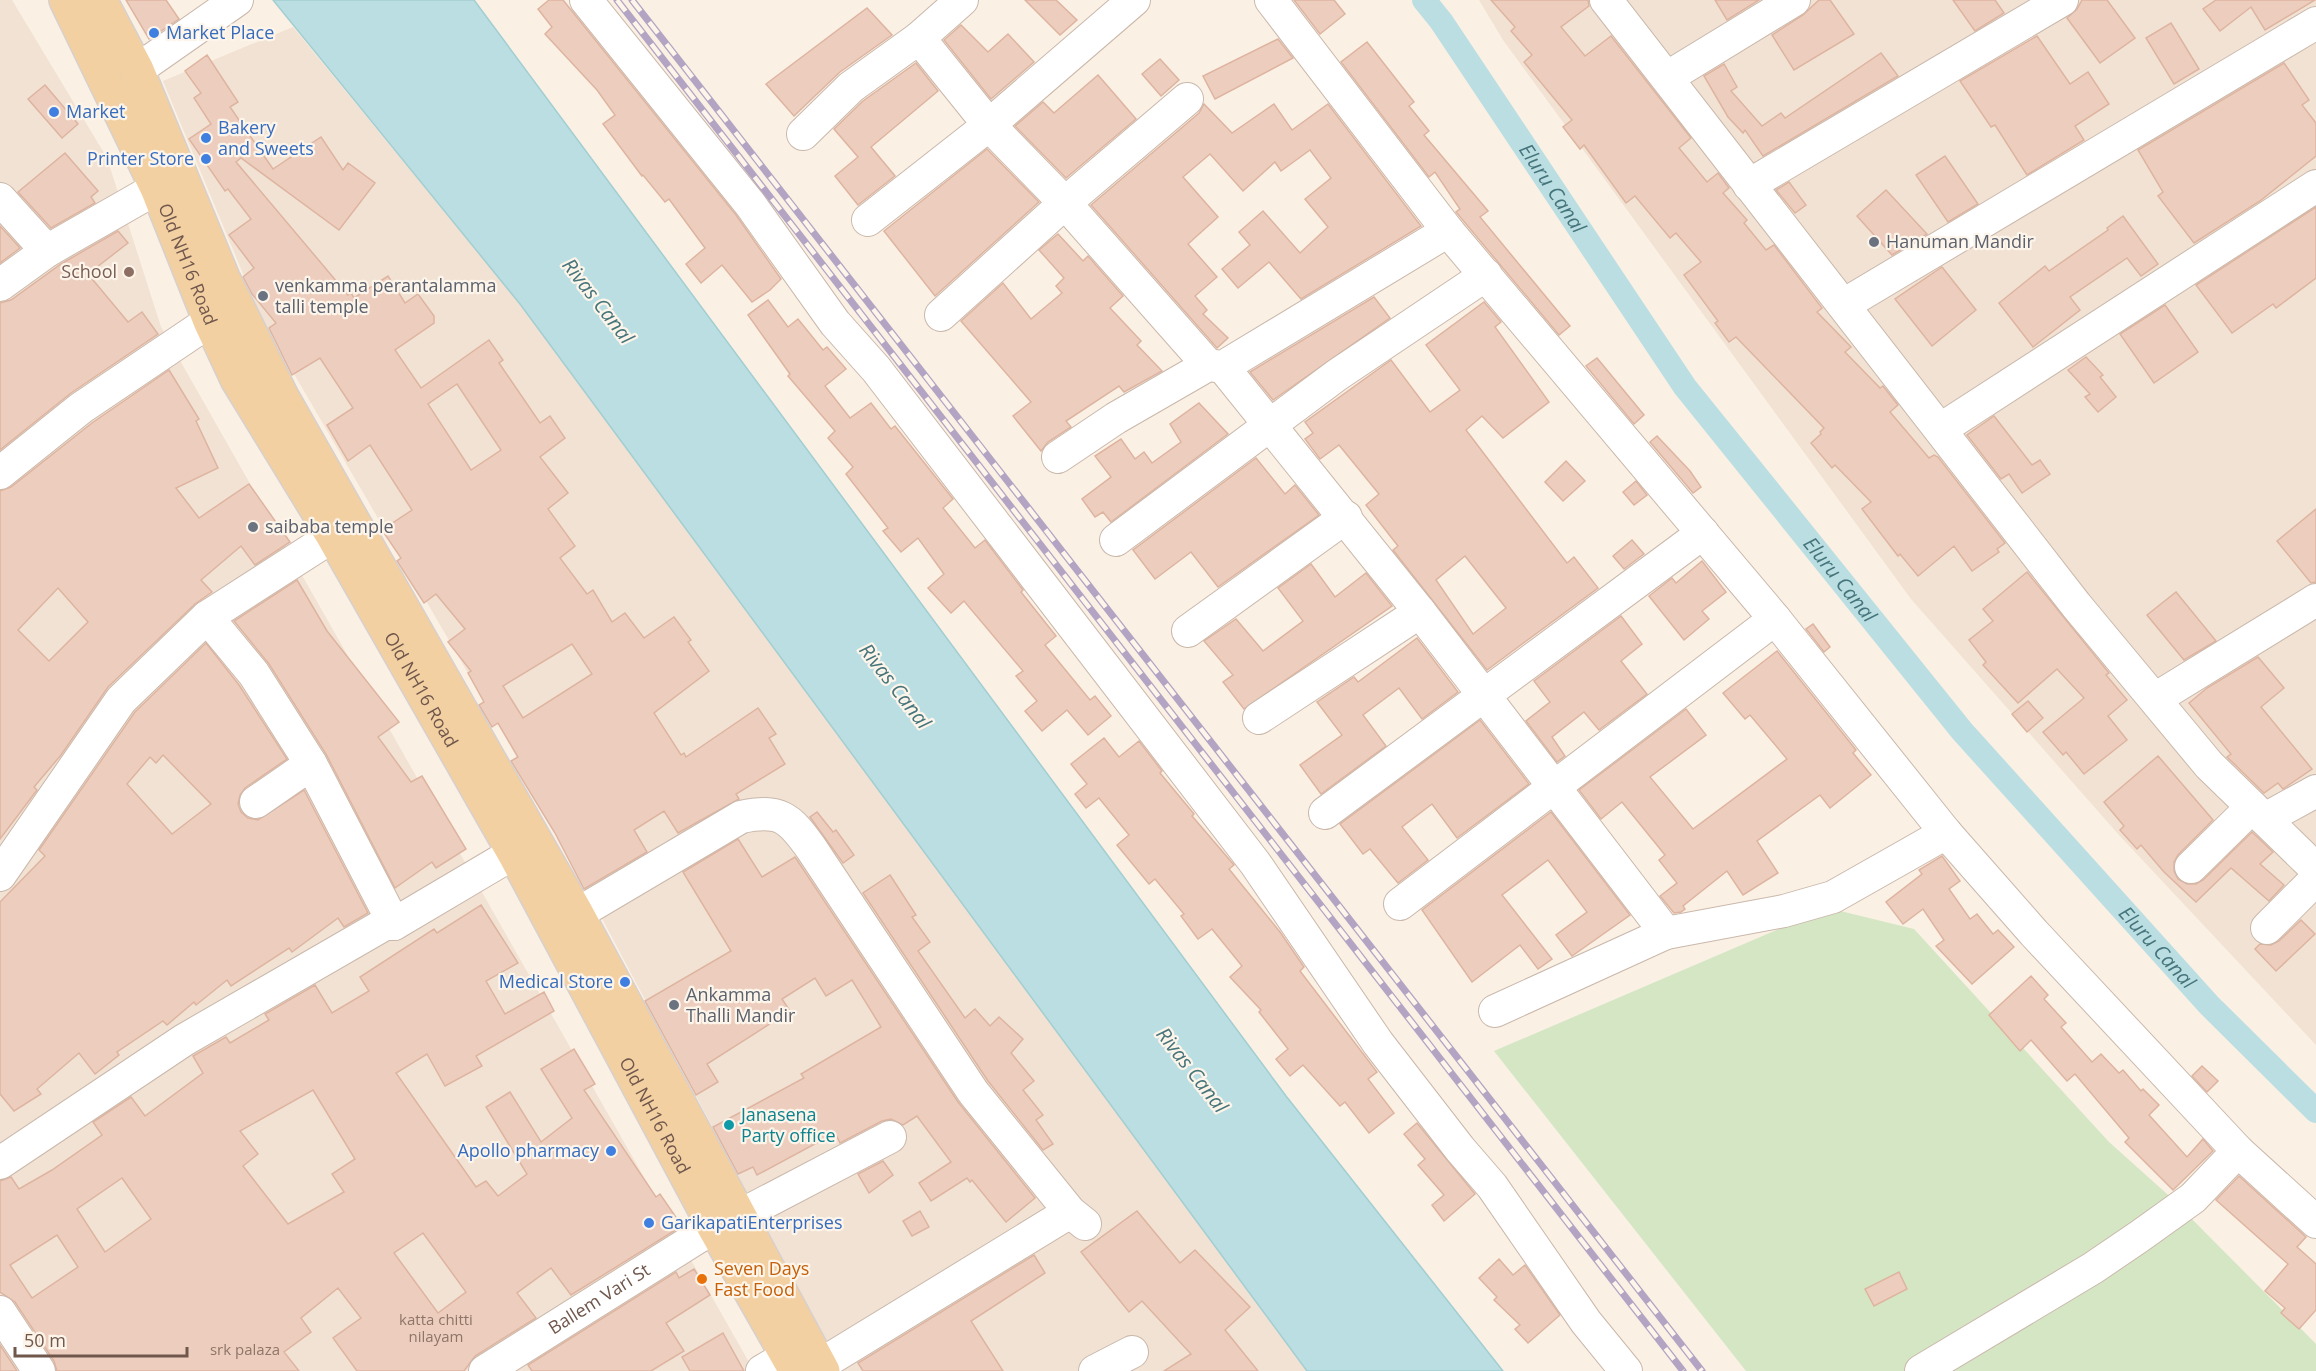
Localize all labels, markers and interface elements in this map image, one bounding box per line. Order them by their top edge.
place label: Market Place [166,20,274,44]
marker: Market Place [147,26,161,40]
place label: Market [66,99,126,123]
marker: Market [47,105,61,119]
place label: Bakery and Sweets [218,115,314,160]
marker: Bakery and Sweets [199,131,213,145]
water label: Eluru Canal [1513,138,1593,239]
place label: Printer Store [87,146,194,170]
marker: Printer Store [199,152,213,166]
street label: Old NH16 Road [153,199,223,328]
place label: Hanuman Mandir [1886,229,2035,253]
marker: Hanuman Mandir [1867,235,1881,249]
water label: Rivas Canal [556,252,641,350]
place label: School [61,259,117,283]
marker: School [122,265,136,279]
place label: venkamma perantalamma talli temple [275,273,496,318]
marker: venkamma perantalamma talli temple [256,289,270,303]
place label: saibaba temple [265,514,394,538]
marker: saibaba temple [246,520,260,534]
water label: Eluru Canal [1798,531,1884,628]
street label: Old NH16 Road [379,627,464,751]
water label: Rivas Canal [853,637,938,735]
water label: Eluru Canal [2113,900,2203,995]
place label: Medical Store [499,969,613,993]
marker: Medical Store [618,975,632,989]
place label: Ankamma Thalli Mandir [686,982,796,1027]
marker: Ankamma Thalli Mandir [667,998,681,1012]
water label: Rivas Canal [1150,1021,1235,1119]
street label: Old NH16 Road [614,1053,696,1178]
place label: Janasena Party office [739,1102,836,1147]
marker: Janasena Party office [722,1118,736,1132]
place label: Apollo pharmacy [457,1138,600,1162]
marker: Apollo pharmacy [604,1144,618,1158]
place label: GarikapatiEnterprises [661,1210,843,1234]
marker: GarikapatiEnterprises [642,1216,656,1230]
place label: Seven Days Fast Food [714,1256,809,1301]
street label: Ballem Vari St [543,1257,654,1339]
marker: Seven Days Fast Food [695,1272,709,1286]
house number: katta chitti nilayam [399,1309,473,1346]
scale bar [15,1320,188,1358]
text: 50 m [24,1328,66,1352]
house number: srk palaza [210,1339,280,1359]

